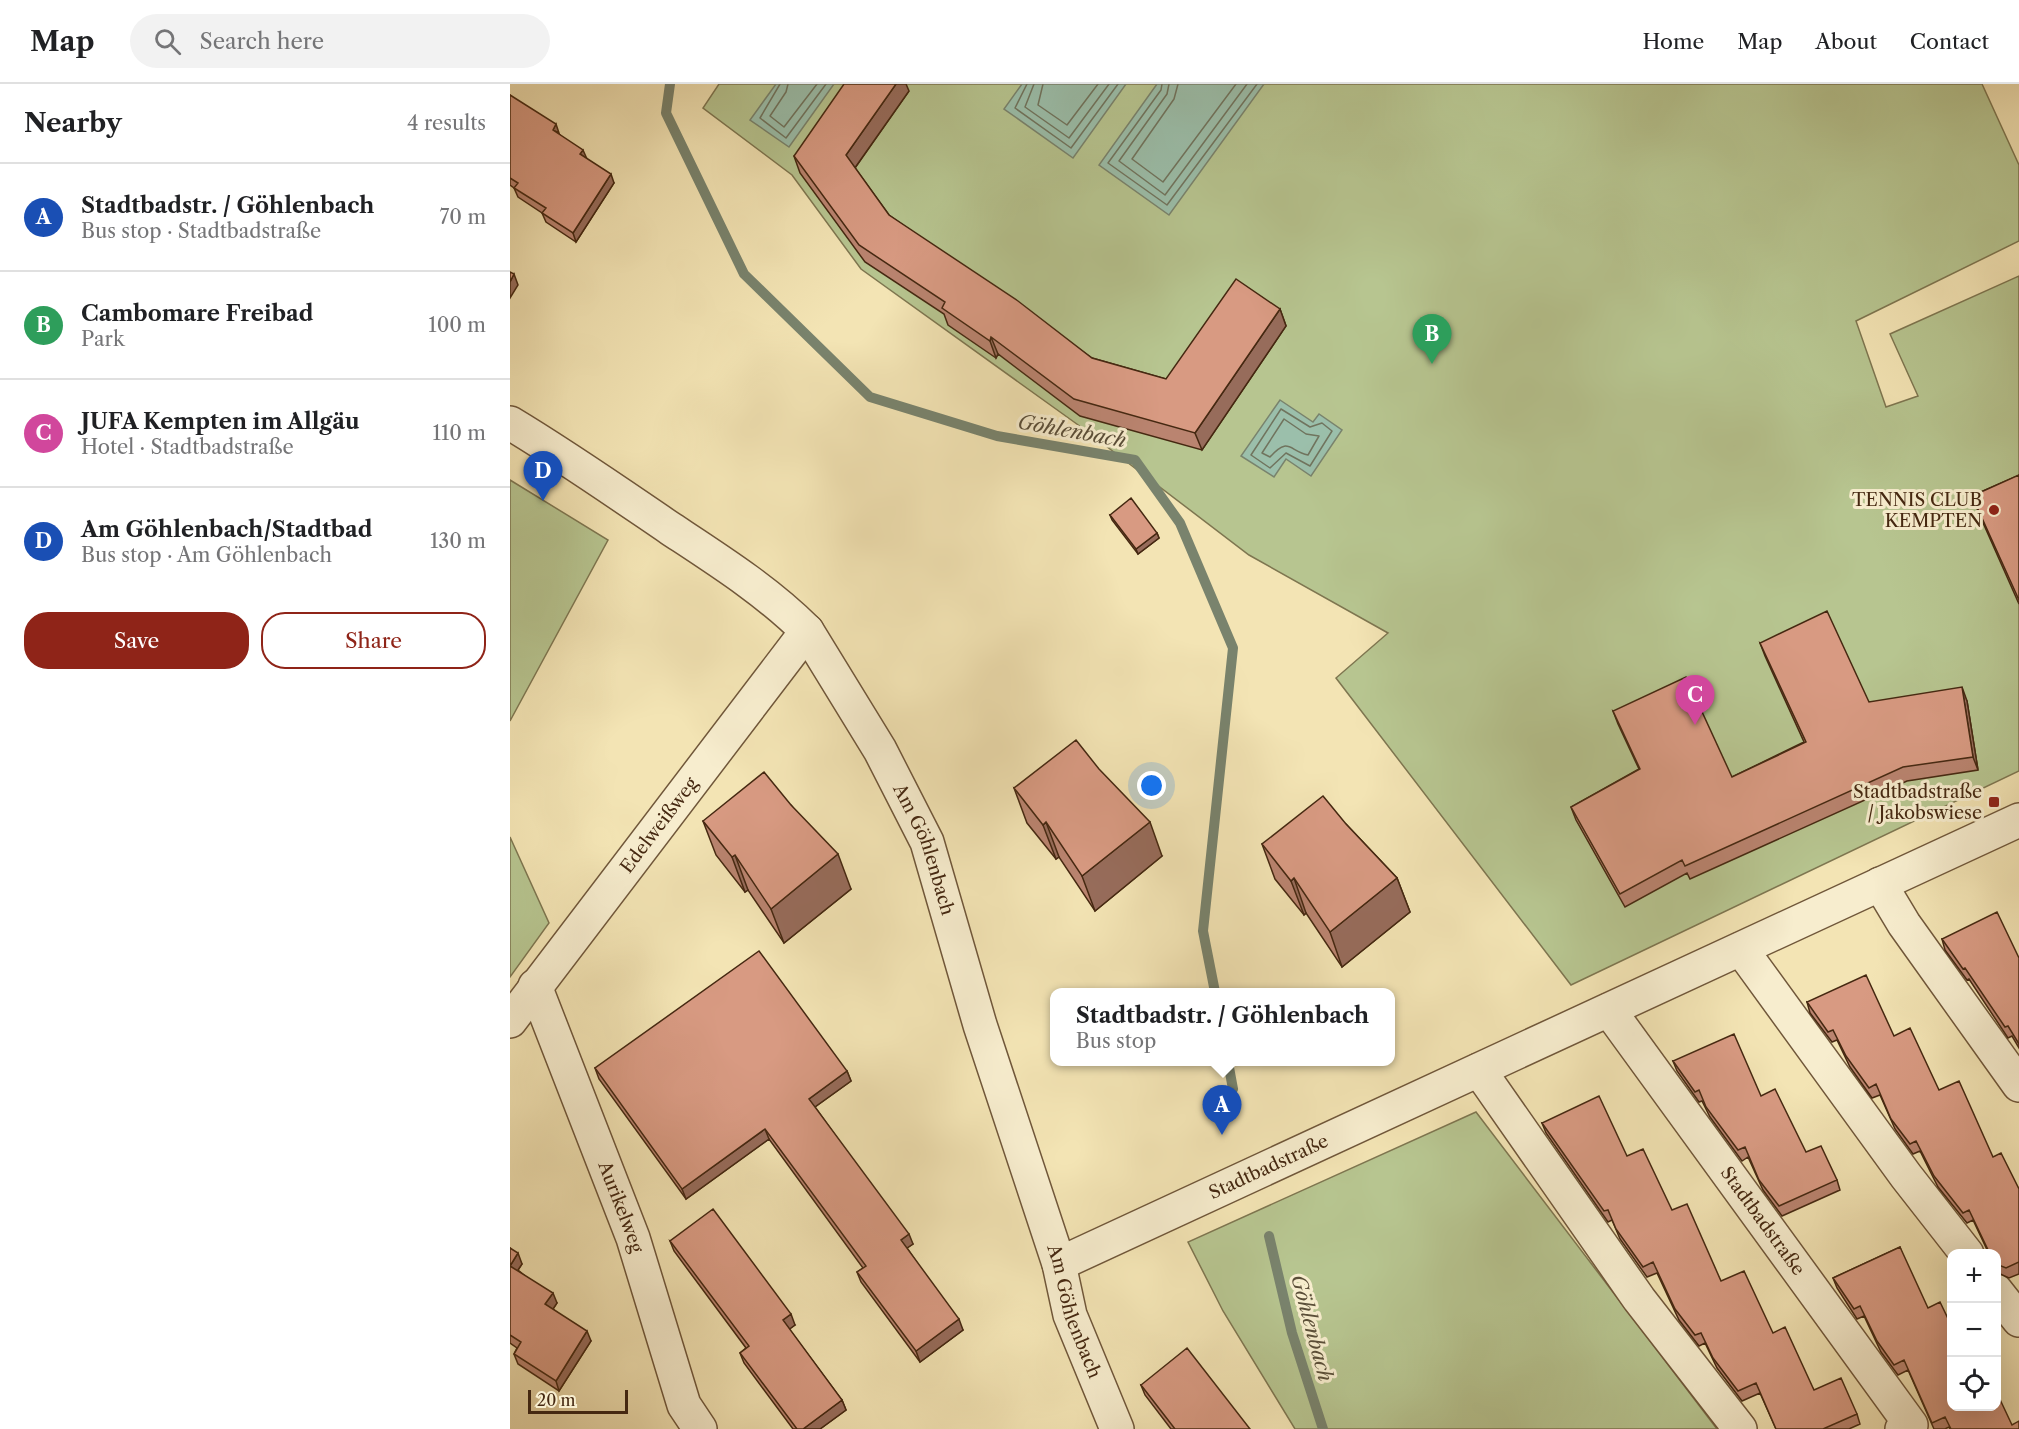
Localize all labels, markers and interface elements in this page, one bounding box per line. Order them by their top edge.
search box [130,14,550,68]
text: Map [30,24,94,58]
icon: search [151,25,184,58]
text: Search here [199,28,324,55]
text: Home [1643,29,1704,54]
text: Map [1737,29,1782,54]
text: About [1815,29,1877,54]
text: Contact [1910,29,1989,54]
text: Nearby [24,107,122,139]
text: 4 results [407,111,486,135]
text: Stadtbadstr. / Göhlenbach [81,192,374,219]
text: A [36,205,51,229]
text: 70 m [440,205,486,229]
text: Bus stop · Stadtbadstraße [81,219,321,243]
text: Cambomare Freibad [81,300,313,327]
text: B [36,313,51,337]
text: 100 m [428,313,486,337]
pin: B [1412,314,1452,364]
text: Park [81,327,124,351]
text: JUFA Kempten im Allgäu [81,408,360,435]
water label: Göhlenbach [1016,410,1128,452]
text: C [35,421,52,445]
text: 110 m [433,421,486,445]
text: Hotel · Stadtbadstraße [81,435,294,459]
pin: D [524,452,562,501]
place label: TENNIS CLUB KEMPTEN [1852,489,1982,532]
marker: TENNIS CLUB KEMPTEN [1987,503,2001,517]
text: Am Göhlenbach/Stadtbad [81,516,373,543]
text: D [35,529,52,553]
text: 130 m [430,529,486,553]
text: Bus stop · Am Göhlenbach [81,543,332,567]
button: Save [24,612,249,669]
button: Share [261,612,486,669]
pin: C [1676,676,1714,725]
your location [1137,771,1166,800]
street label: Edelweißweg [616,773,703,877]
street label: Am Göhlenbach [888,779,959,918]
place label: Stadtbadstraße / Jakobswiese [1853,781,1982,824]
marker: Stadtbadstraße / Jakobswiese [1987,795,2001,809]
popup [1050,988,1395,1066]
text: Stadtbadstr. / Göhlenbach [1076,1002,1369,1029]
text: Bus stop [1076,1029,1156,1053]
pin: A [1202,1086,1242,1135]
street label: Stadtbadstraße [1205,1130,1332,1204]
street label: Aurikelweg [593,1157,648,1256]
street label: Stadtbadstraße [1716,1162,1809,1280]
street label: Am Göhlenbach [1042,1241,1106,1381]
map controls [1947,1249,2001,1411]
button: + [1947,1249,2001,1303]
water label: Göhlenbach [1286,1272,1338,1384]
button: − [1947,1303,2001,1357]
button: locate [1947,1357,2001,1411]
scale bar [528,1387,628,1414]
text: 20 m [537,1390,576,1410]

